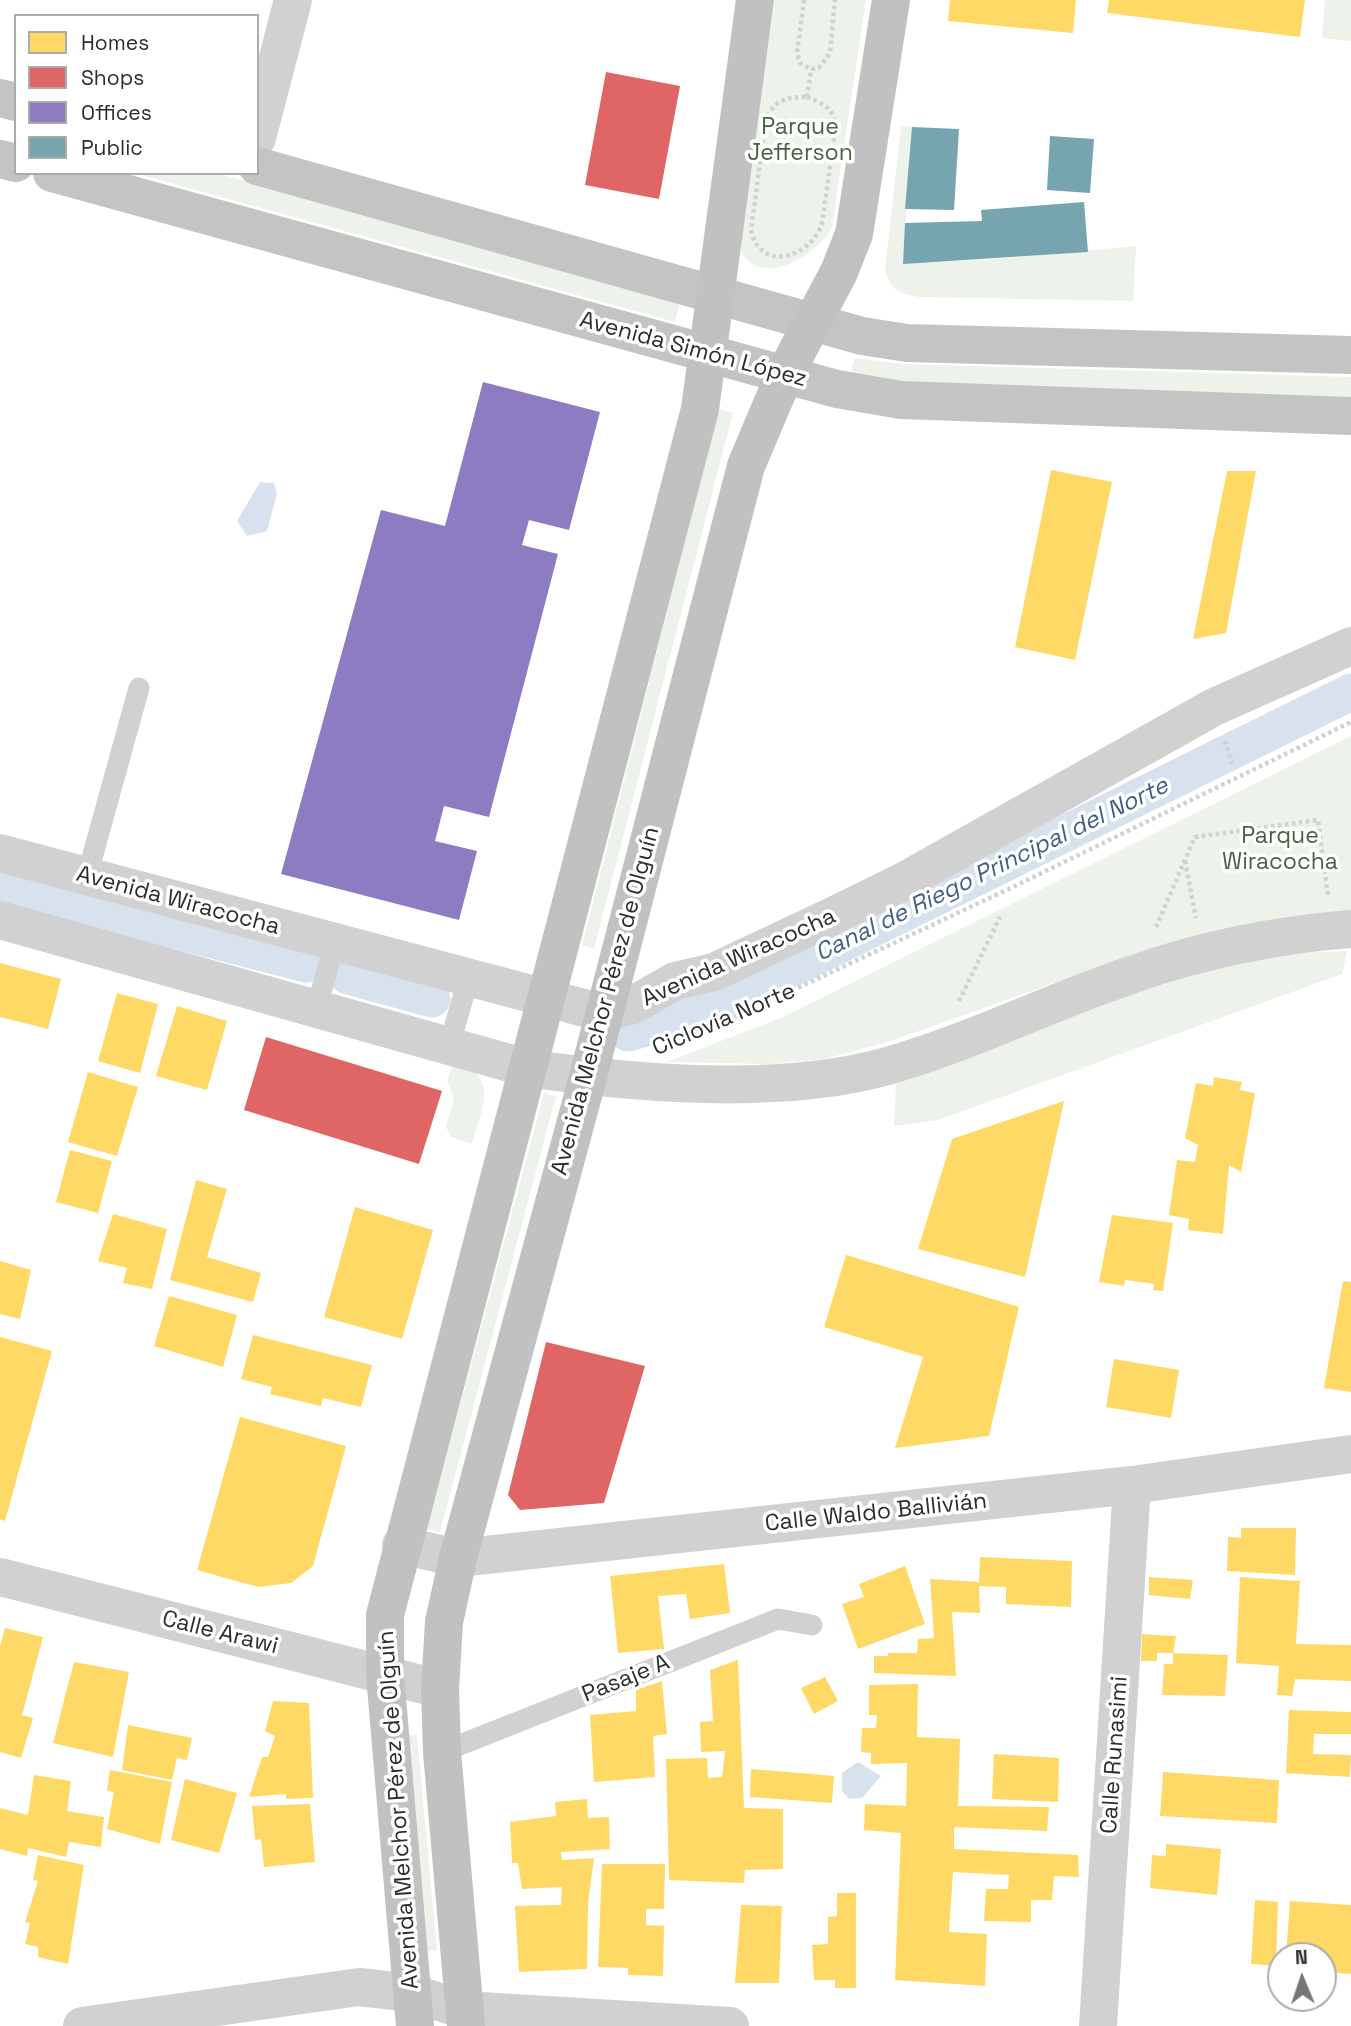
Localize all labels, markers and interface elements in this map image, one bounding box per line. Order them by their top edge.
legend [14,14,259,175]
text: Homes [81,29,149,56]
text: Shops [81,64,144,91]
text: Offices [81,99,152,126]
park label: Parque Jefferson [747,114,853,168]
text: Public [81,134,143,161]
street label: Avenida Simón López [577,306,809,394]
water label: Canal de Riego Principal del Norte [811,772,1173,968]
park label: Parque Wiracocha [1222,823,1338,877]
street label: Avenida Melchor Pérez de Olguín [546,824,666,1178]
street label: Avenida Wiracocha [73,861,283,941]
street label: Avenida Wiracocha [638,903,840,1013]
street label: Ciclovía Norte [648,977,800,1063]
street label: Calle Waldo Ballivián [764,1488,988,1538]
street label: Calle Arawi [159,1605,281,1661]
street label: Avenida Melchor Pérez de Olguín [373,1630,425,1990]
street label: Pasaje A [578,1649,674,1709]
street label: Calle Runasimi [1096,1675,1134,1835]
north arrow [1267,1942,1337,2012]
text: N [1295,1945,1308,1970]

